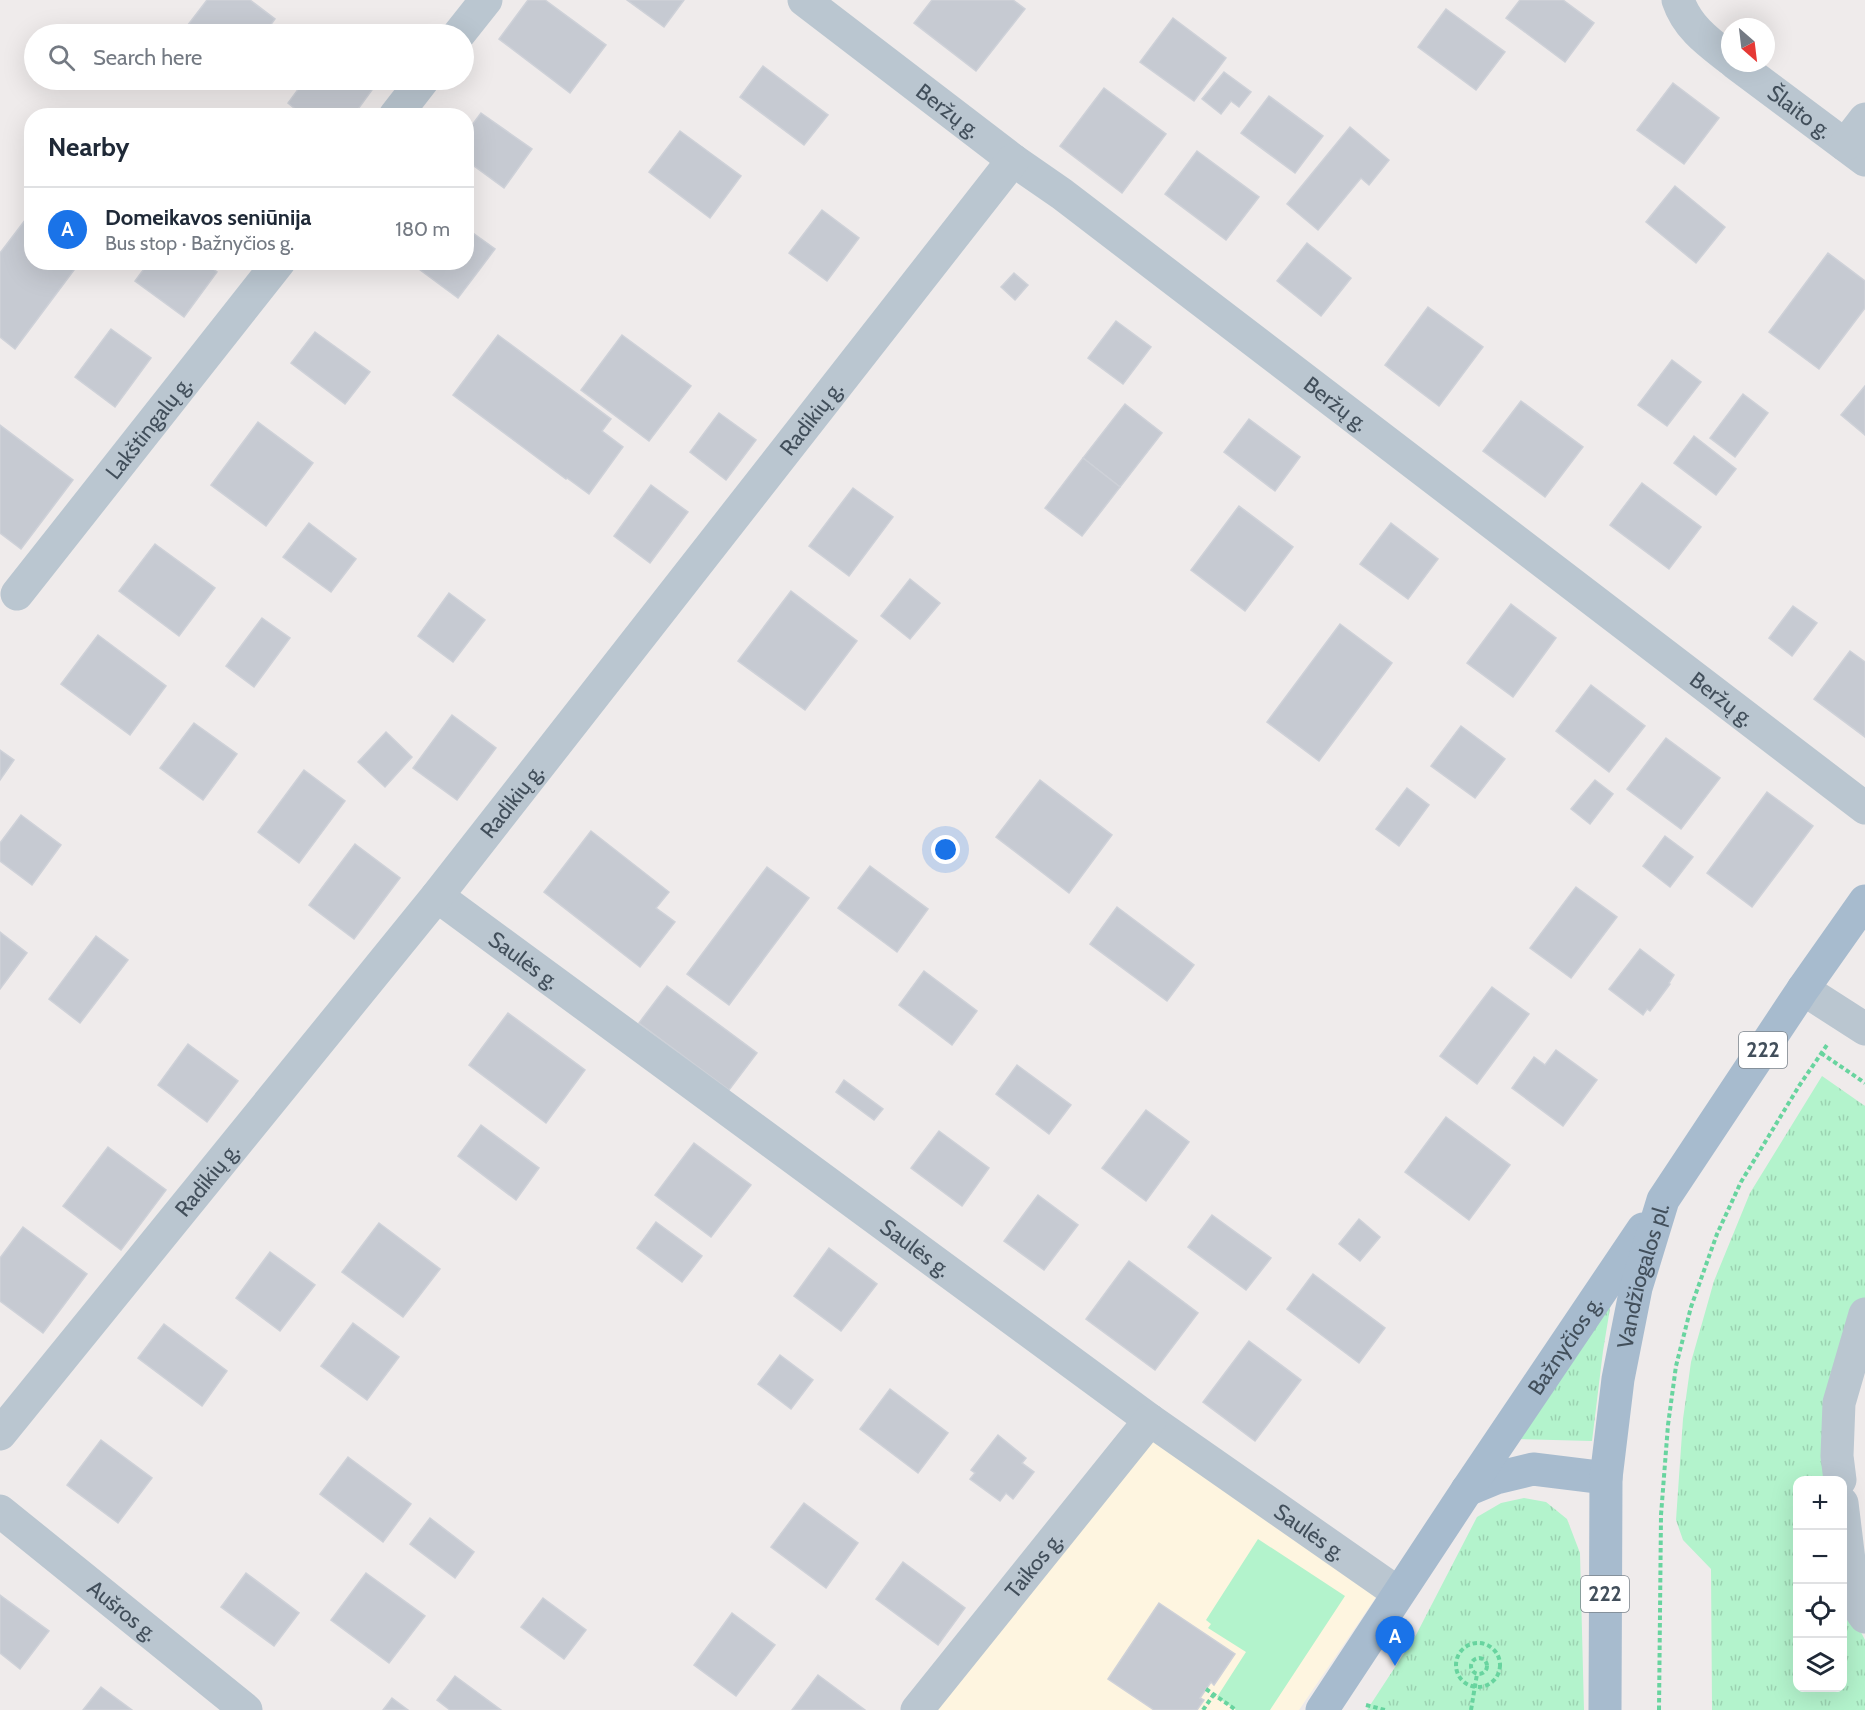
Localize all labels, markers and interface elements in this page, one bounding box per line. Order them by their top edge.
north arrow [1721,18,1775,72]
search box [24,24,474,90]
icon: search [45,41,78,74]
text: Search here [93,44,202,71]
street label: Beržų g. [911,78,986,144]
street label: Šlaito g. [1762,79,1837,145]
text: Nearby [48,131,129,163]
text: Domeikavos seniūnija [105,204,311,231]
text: A [61,217,74,241]
text: 180 m [395,217,450,241]
text: Bus stop · Bažnyčios g. [105,231,294,255]
street label: Lakštingalų g. [100,371,198,485]
street label: Beržų g. [1298,371,1373,437]
street label: Radikių g. [774,376,849,461]
street label: Beržų g. [1684,666,1759,732]
street label: Radikių g. [474,758,549,844]
your location [931,835,960,864]
street label: Saulės g. [483,925,564,995]
road number: 222 [1739,1032,1787,1068]
street label: Radikių g. [169,1137,245,1222]
street label: Vandžiogalos pl. [1611,1200,1675,1351]
street label: Saulės g. [875,1213,956,1283]
street label: Bažnyčios g. [1522,1291,1608,1400]
map controls [1793,1476,1847,1692]
button: + [1793,1476,1847,1530]
street label: Saulės g. [1269,1498,1351,1566]
street label: Taikos g. [999,1527,1068,1604]
button: − [1793,1530,1847,1584]
street label: Aušros g. [82,1574,163,1647]
road number: 222 [1581,1576,1629,1612]
button: locate [1793,1584,1847,1638]
pin: A [1376,1616,1414,1666]
button: layers [1793,1638,1847,1692]

